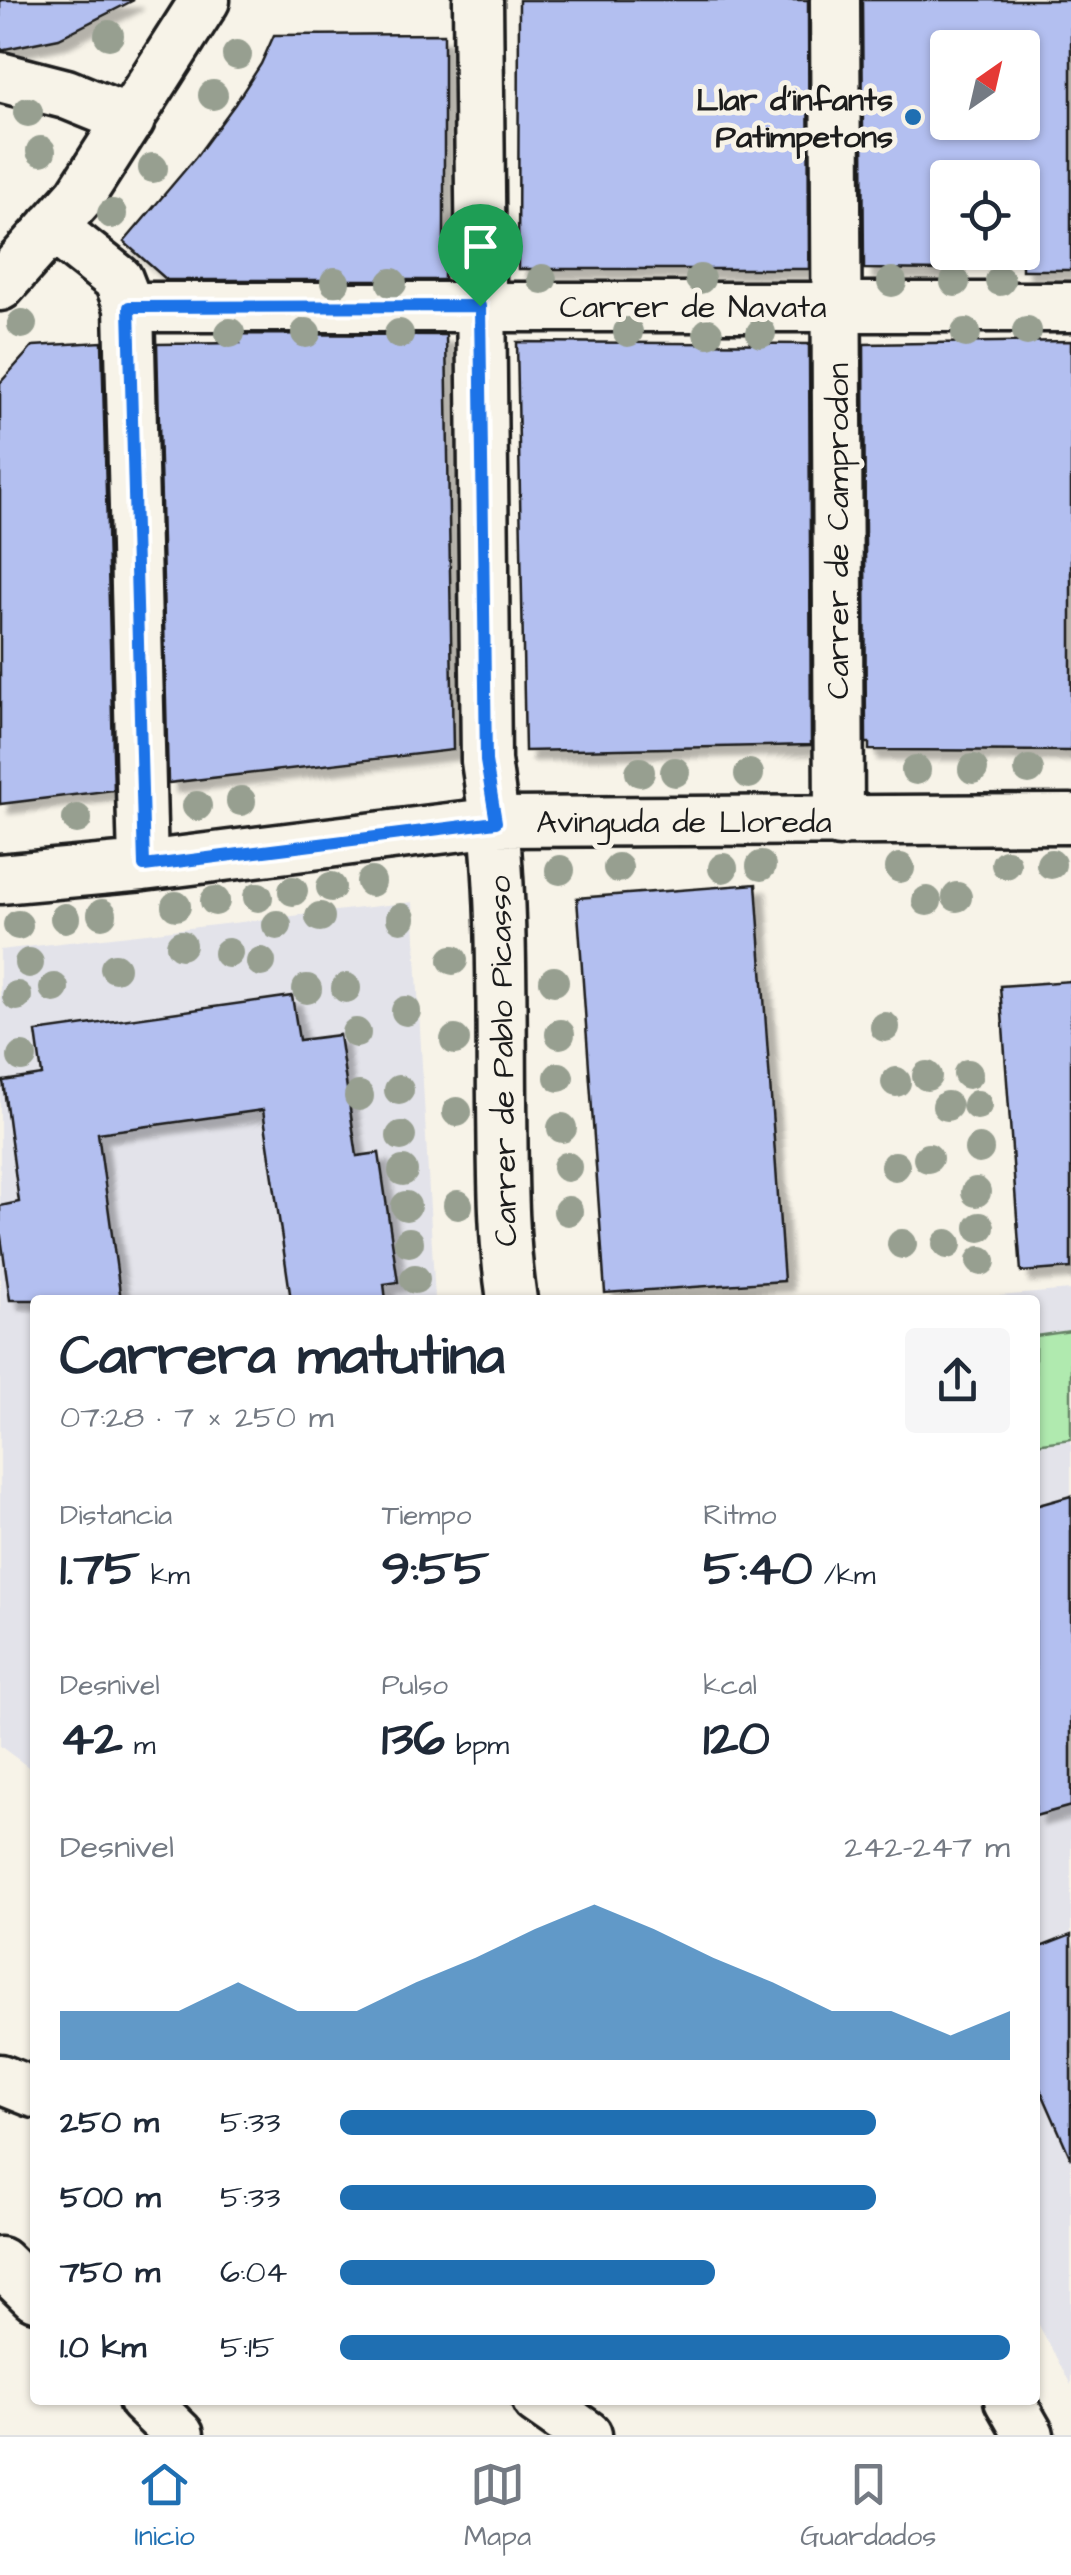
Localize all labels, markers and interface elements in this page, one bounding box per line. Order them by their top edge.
north arrow [930,30,1040,140]
map controls [930,30,1040,270]
place label: Llar d'infants Patimpetons [696,78,893,160]
marker: Llar d'infants Patimpetons [902,106,924,128]
button: locate [930,160,1040,270]
pin [438,204,523,307]
icon: arrive [453,219,508,274]
street label: Carrer de Navata [560,285,827,330]
street label: Carrer de Camprodon [816,363,861,699]
street label: Avinguda de Lloreda [536,800,832,845]
street label: Carrer de Pablo Picasso [478,875,529,1247]
text: Carrera matutina [60,1319,505,1395]
button: share [905,1328,1010,1433]
text: 07:28 · 7 × 250 m [60,1395,334,1440]
text: Distancia [60,1496,172,1535]
text: Tiempo [382,1496,472,1535]
text: Ritmo [703,1496,776,1535]
text: 1.75 [60,1535,140,1604]
text: 9:55 [382,1535,489,1604]
text: 5:40 [703,1535,813,1604]
text: km [140,1556,190,1595]
text: /km [813,1556,876,1595]
text: Desnivel [60,1666,160,1705]
text: Pulso [382,1666,448,1705]
text: kcal [703,1666,757,1705]
text: 42 [60,1705,123,1774]
text: 136 [382,1705,445,1774]
text: 120 [703,1705,770,1774]
text: m [123,1726,156,1765]
text: bpm [445,1726,509,1765]
text: Desnivel [60,1825,174,1870]
text: 242–247 m [844,1825,1010,1870]
text: 250 m [60,2100,159,2145]
text: 5:33 [220,2100,281,2145]
text: 500 m [60,2175,161,2220]
text: 5:33 [220,2175,281,2220]
text: 750 m [60,2250,160,2295]
text: 6:04 [220,2250,287,2295]
text: 1.0 km [60,2325,146,2370]
text: 5:15 [220,2325,275,2370]
tab: Inicio [135,2457,195,2556]
tab: Mapa [464,2457,531,2556]
tab: Guardados [800,2457,936,2556]

